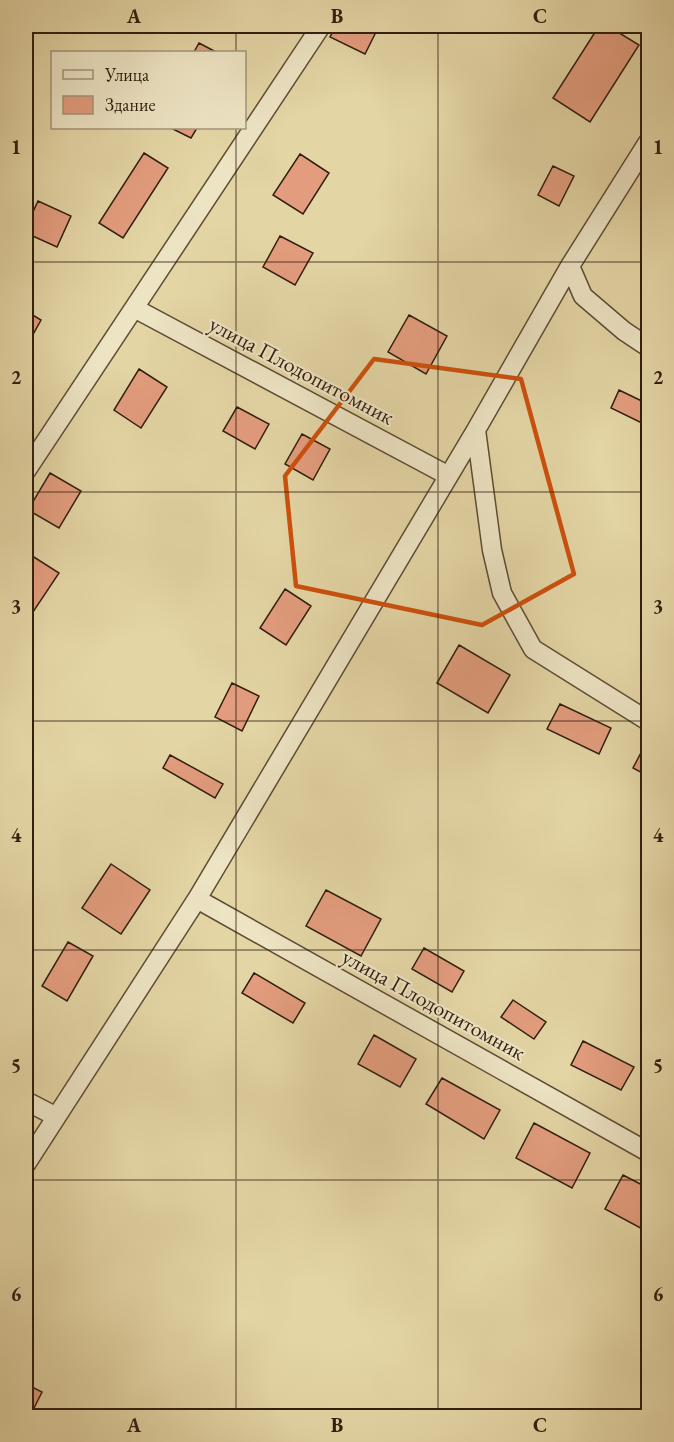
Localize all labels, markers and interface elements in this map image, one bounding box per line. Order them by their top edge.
text: A [126,3,142,29]
text: B [331,3,343,29]
text: C [533,3,547,29]
legend [51,51,246,129]
text: Улица [104,63,150,86]
text: Здание [105,93,155,116]
text: 1 [11,134,21,160]
text: 1 [653,134,663,160]
street label: улица Плодопитомник [204,309,400,432]
text: 2 [11,364,22,390]
text: 2 [653,364,664,390]
text: 3 [11,593,21,619]
text: 3 [653,593,663,619]
text: 4 [11,822,22,848]
text: 4 [653,822,664,848]
street label: улица Плодопитомник [337,942,531,1067]
text: 5 [11,1052,21,1078]
text: 5 [653,1052,663,1078]
text: 6 [11,1281,22,1307]
text: 6 [653,1281,664,1307]
text: A [126,1412,142,1438]
text: B [331,1412,343,1438]
text: C [533,1412,547,1438]

